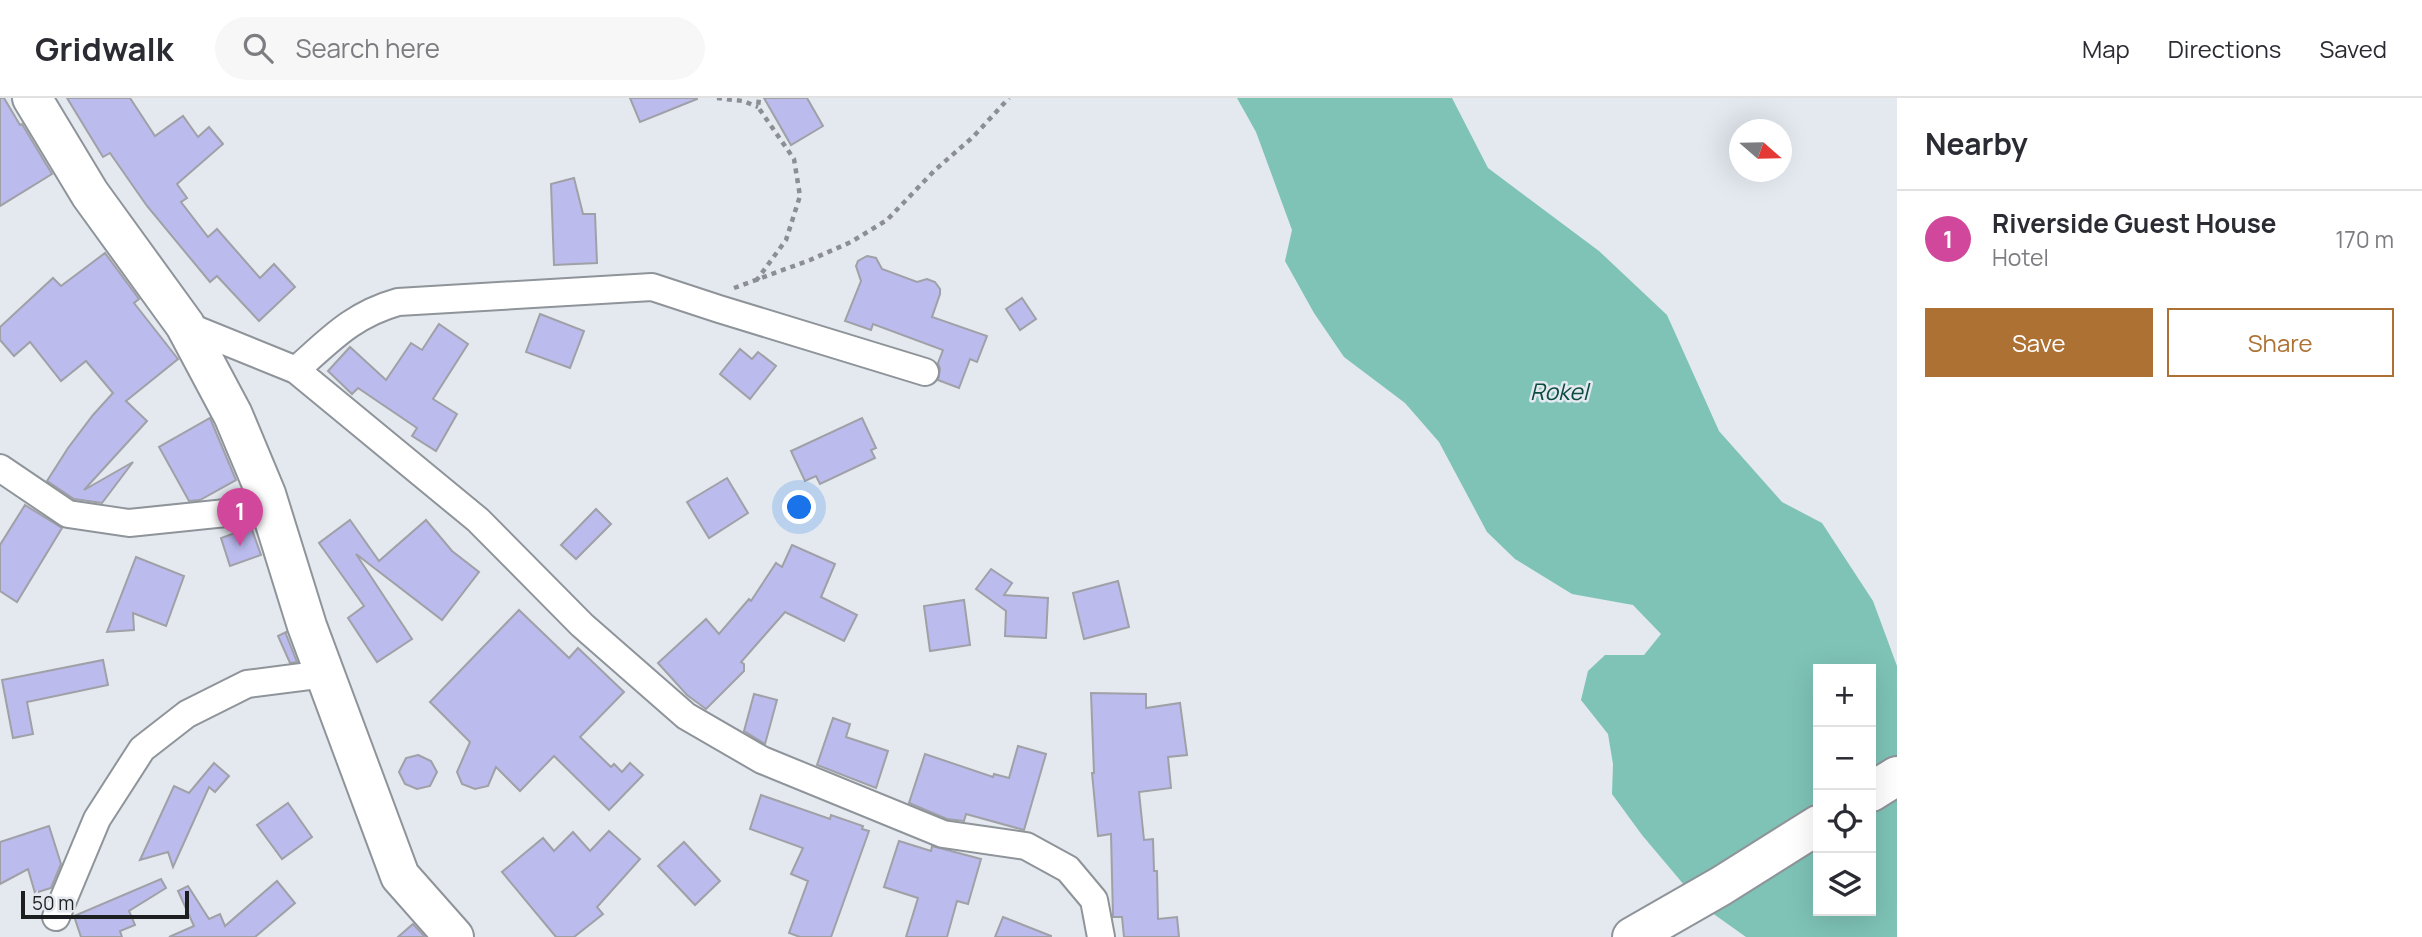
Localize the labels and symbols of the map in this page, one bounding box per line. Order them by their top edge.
north arrow [1729,119,1792,182]
water label: Rokel [1530,375,1591,407]
pin: 1 [217,488,263,546]
your location [782,490,816,524]
scale bar [21,888,189,920]

